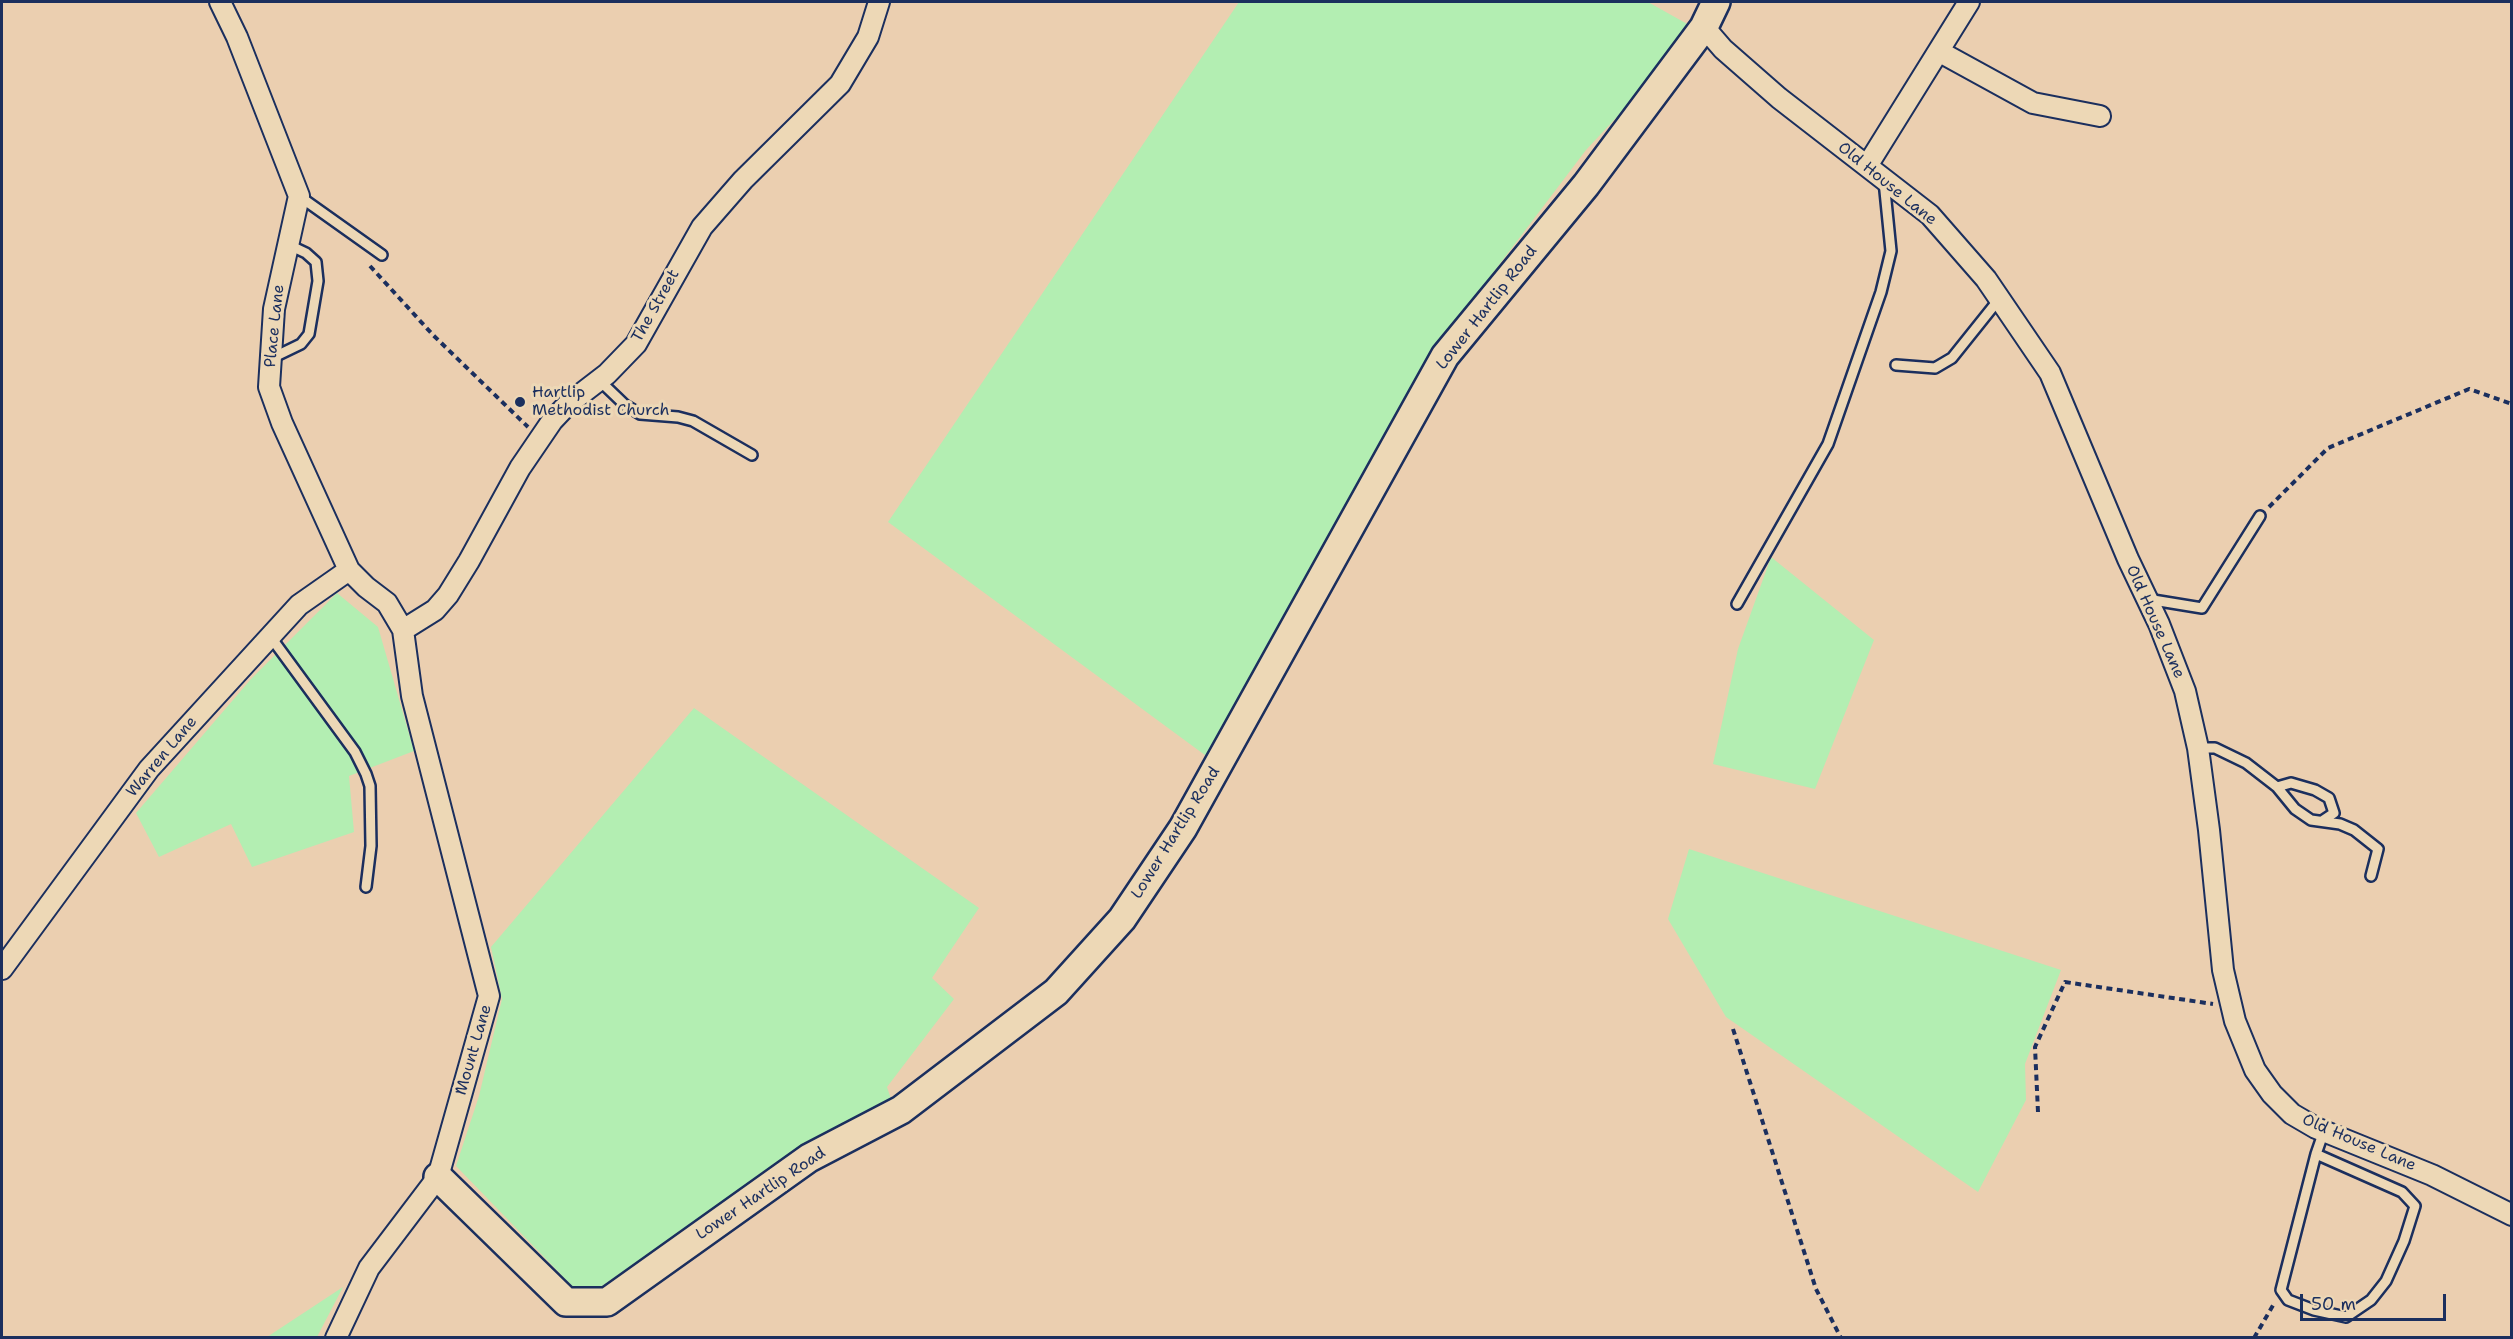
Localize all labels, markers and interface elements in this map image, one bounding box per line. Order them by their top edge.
street label: Old House Lane [1834,138,1940,230]
street label: Lower Hartlip Road [1433,242,1541,374]
street label: The Street [628,266,684,346]
street label: Place Lane [261,283,289,369]
place label: Hartlip Methodist Church [532,383,670,421]
marker: Hartlip Methodist Church [513,395,527,409]
street label: Old House Lane [2121,562,2189,682]
street label: Warren Lane [123,713,201,801]
street label: Lower Hartlip Road [1128,763,1224,903]
street label: Mount Lane [452,1002,496,1098]
street label: Old House Lane [2299,1110,2419,1176]
street label: Lower Hartlip Road [692,1143,830,1245]
scale bar [2303,1282,2448,1320]
text: 50 m [2311,1292,2356,1316]

